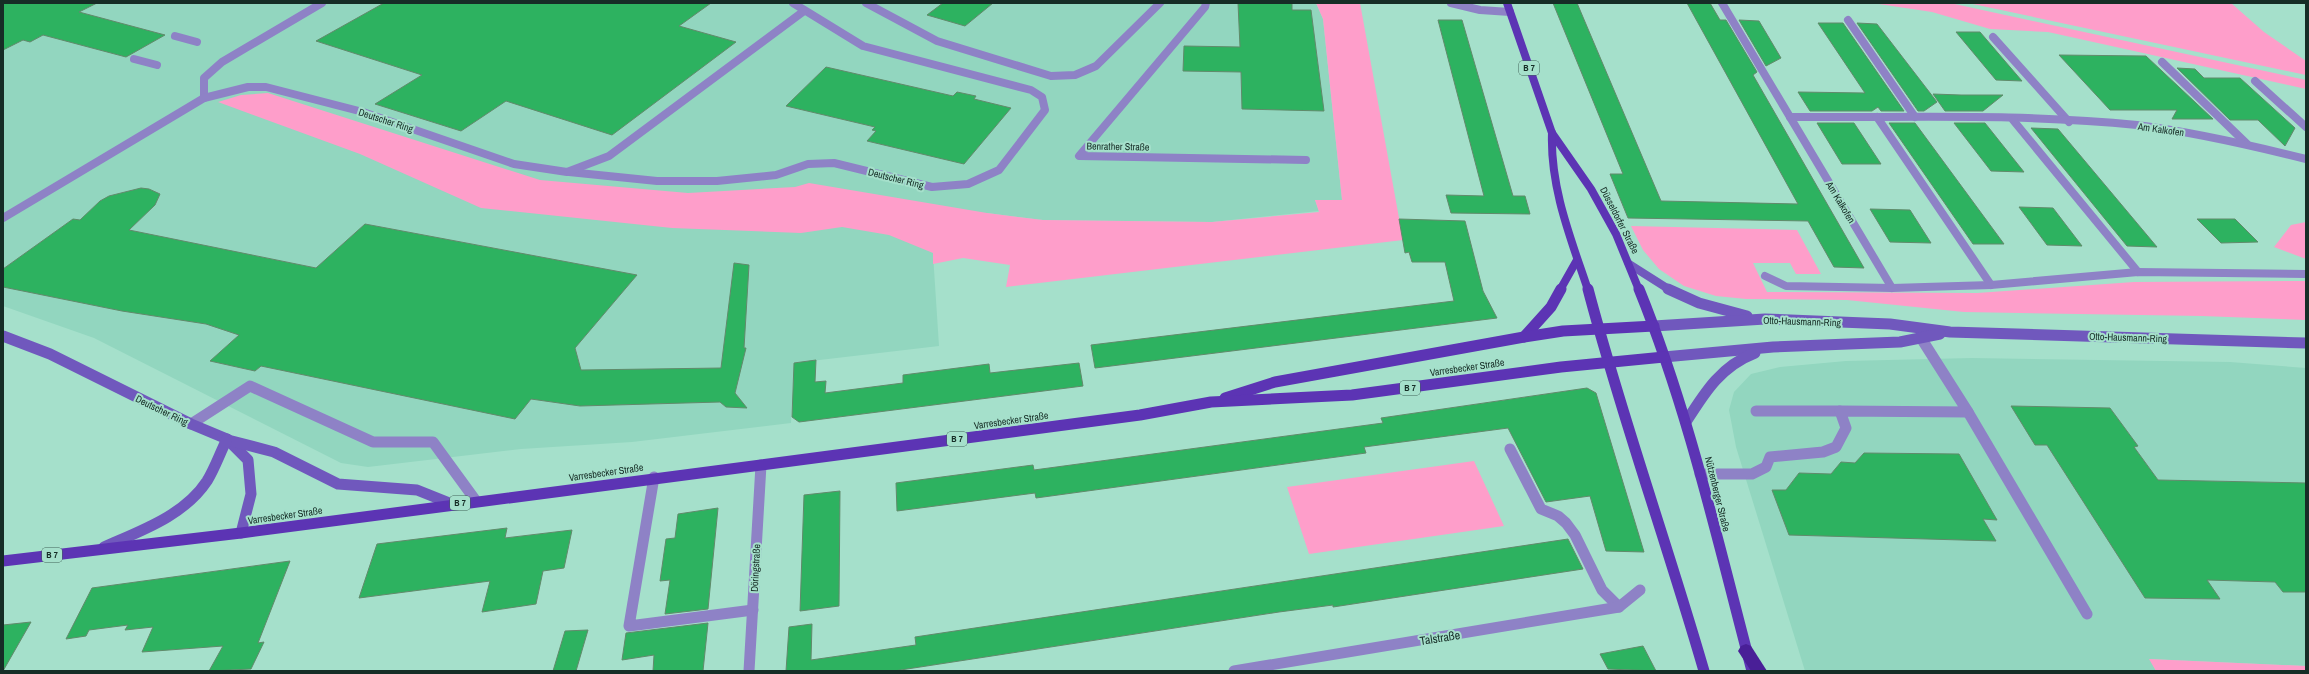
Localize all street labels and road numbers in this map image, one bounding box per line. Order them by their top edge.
road number: B 7 [1519,61,1539,75]
street label: Deutscher Ring [357,105,415,136]
street label: Am Kalkofen [2136,120,2185,139]
street label: Benrather Straße [1086,139,1150,154]
street label: Deutscher Ring [867,165,926,192]
street label: Am Kalkofen [1823,178,1858,226]
street label: Düsseldorfer Straße [1597,185,1642,256]
street label: Otto-Hausmann-Ring [1763,314,1842,329]
street label: Otto-Hausmann-Ring [2089,330,2168,345]
street label: Varresbecker Straße [1429,356,1506,379]
road number: B 7 [1400,381,1420,395]
street label: Deutscher Ring [133,392,191,429]
street label: Varresbecker Straße [973,409,1050,432]
road number: B 7 [947,432,967,446]
street label: Nützenberger Straße [1702,455,1733,533]
street label: Varresbecker Straße [568,461,645,484]
road number: B 7 [450,496,470,510]
street label: Varresbecker Straße [247,504,324,527]
street label: Döringstraße [748,543,763,592]
road number: B 7 [42,548,62,562]
street label: Talstraße [1419,627,1461,649]

